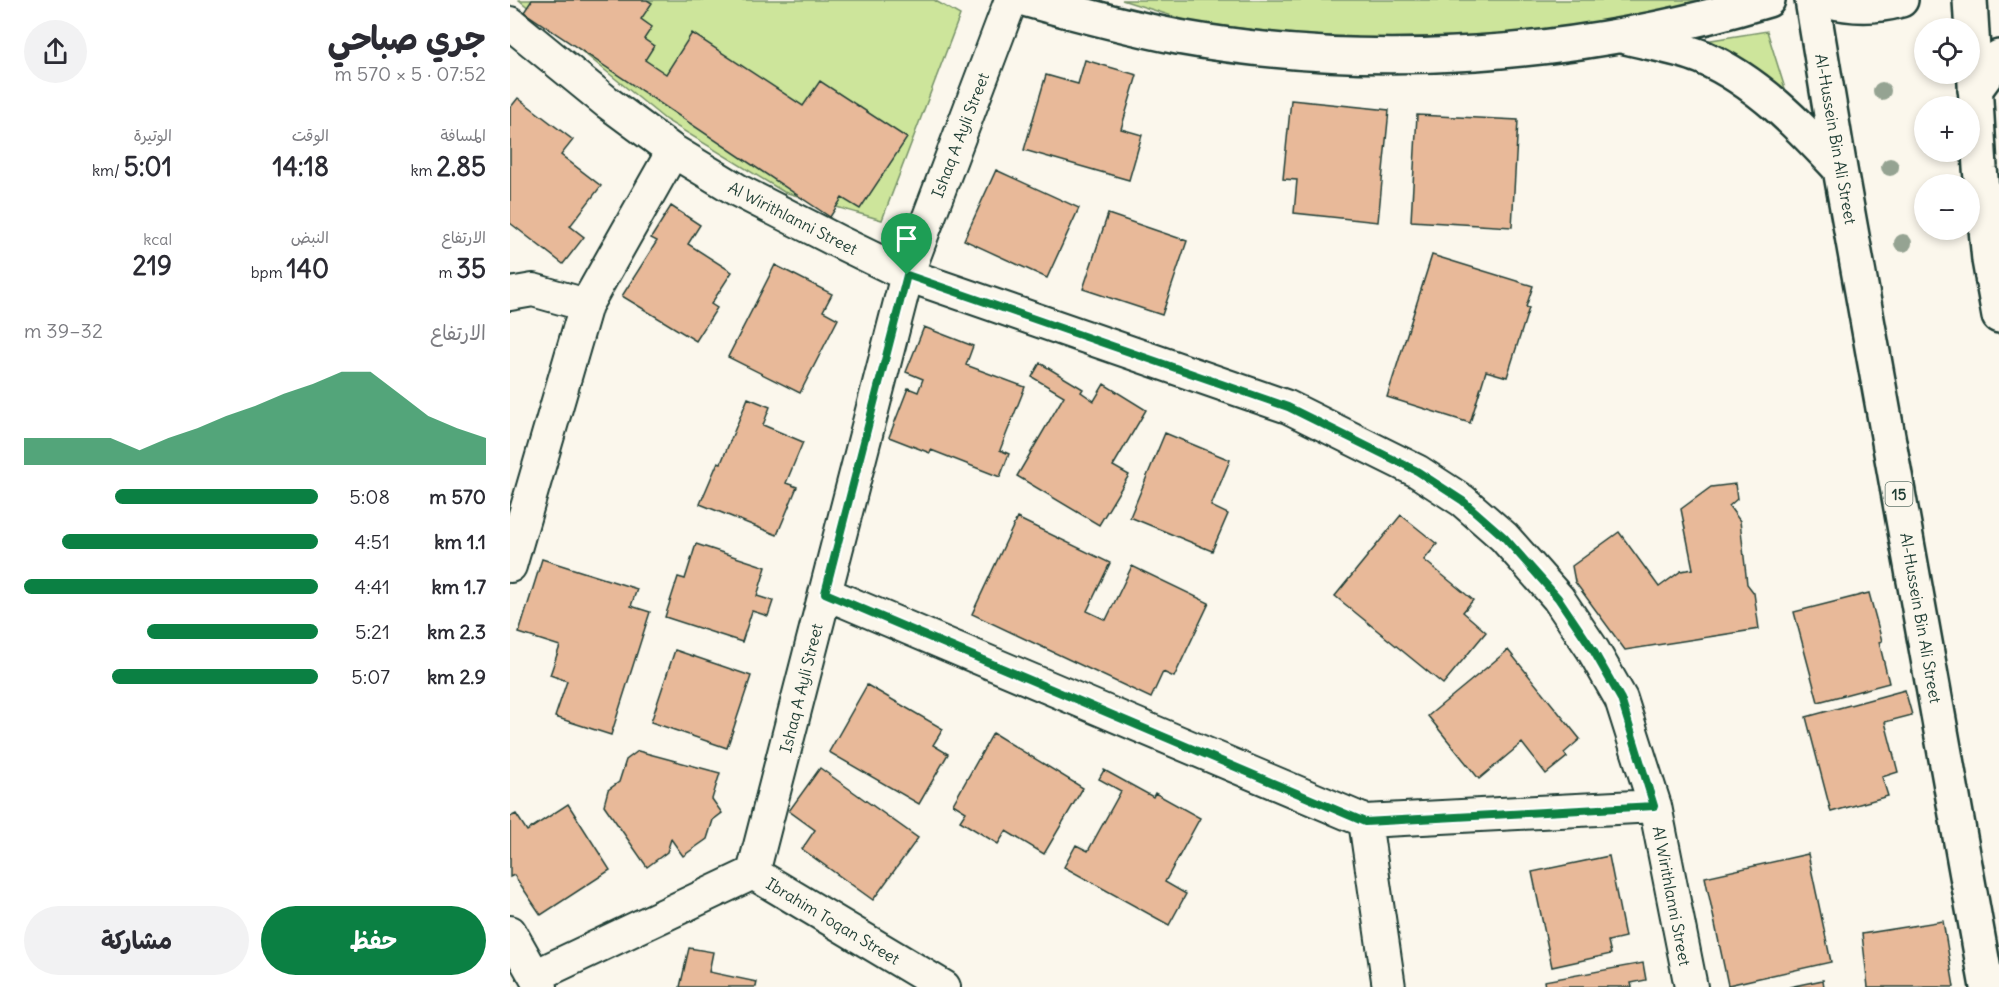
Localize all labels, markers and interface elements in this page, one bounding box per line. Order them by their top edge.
text: جري صباحي [327,17,486,59]
map controls [1914,18,1980,240]
button: locate [1914,18,1980,84]
button: share [24,20,87,83]
street label: Al-Hussein Bin Ali Street [1811,52,1861,226]
text: 07:52 · 5 × 570 m [334,61,486,86]
street label: Ishaq A Ayli Street [927,69,993,200]
button: + [1914,96,1980,162]
text: الوتيرة [133,125,172,145]
text: الوقت [292,125,329,145]
text: المسافة [440,125,486,145]
text: 5:01 [124,150,172,183]
text: 14:18 [272,150,329,183]
text: 2.85 [436,150,486,183]
text: /km [92,160,124,180]
text: km [410,160,436,180]
button: − [1914,174,1980,240]
street label: Al Wirithlanni Street [725,177,861,259]
pin [881,213,932,275]
icon: arrive [890,222,923,255]
text: النبض [291,227,329,247]
text: الارتفاع [441,227,486,247]
text: kcal [143,229,172,249]
text: 219 [132,249,172,282]
text: 140 [287,252,329,285]
text: 35 [456,252,486,285]
text: bpm [251,262,287,282]
text: m [438,262,456,282]
text: 32–39 m [24,318,103,343]
text: الارتفاع [430,320,486,345]
road number: 15 [1886,482,1912,506]
text: 5:08 [349,484,390,509]
text: 570 m [429,484,486,509]
text: 4:51 [354,529,390,554]
text: 1.1 km [434,529,486,554]
street label: Al-Hussein Bin Ali Street [1896,531,1946,705]
text: 4:41 [355,574,390,599]
text: 1.7 km [432,574,486,599]
text: 5:21 [355,619,390,644]
text: 2.3 km [427,619,486,644]
street label: Ishaq A Ayli Street [775,621,827,755]
text: 5:07 [351,664,390,689]
text: 2.9 km [427,664,486,689]
street label: Al Wirithlanni Street [1649,824,1695,968]
street label: Ibrahim Toqan Street [763,873,904,969]
button: مشاركة [24,906,249,975]
button: حفظ [261,906,486,975]

